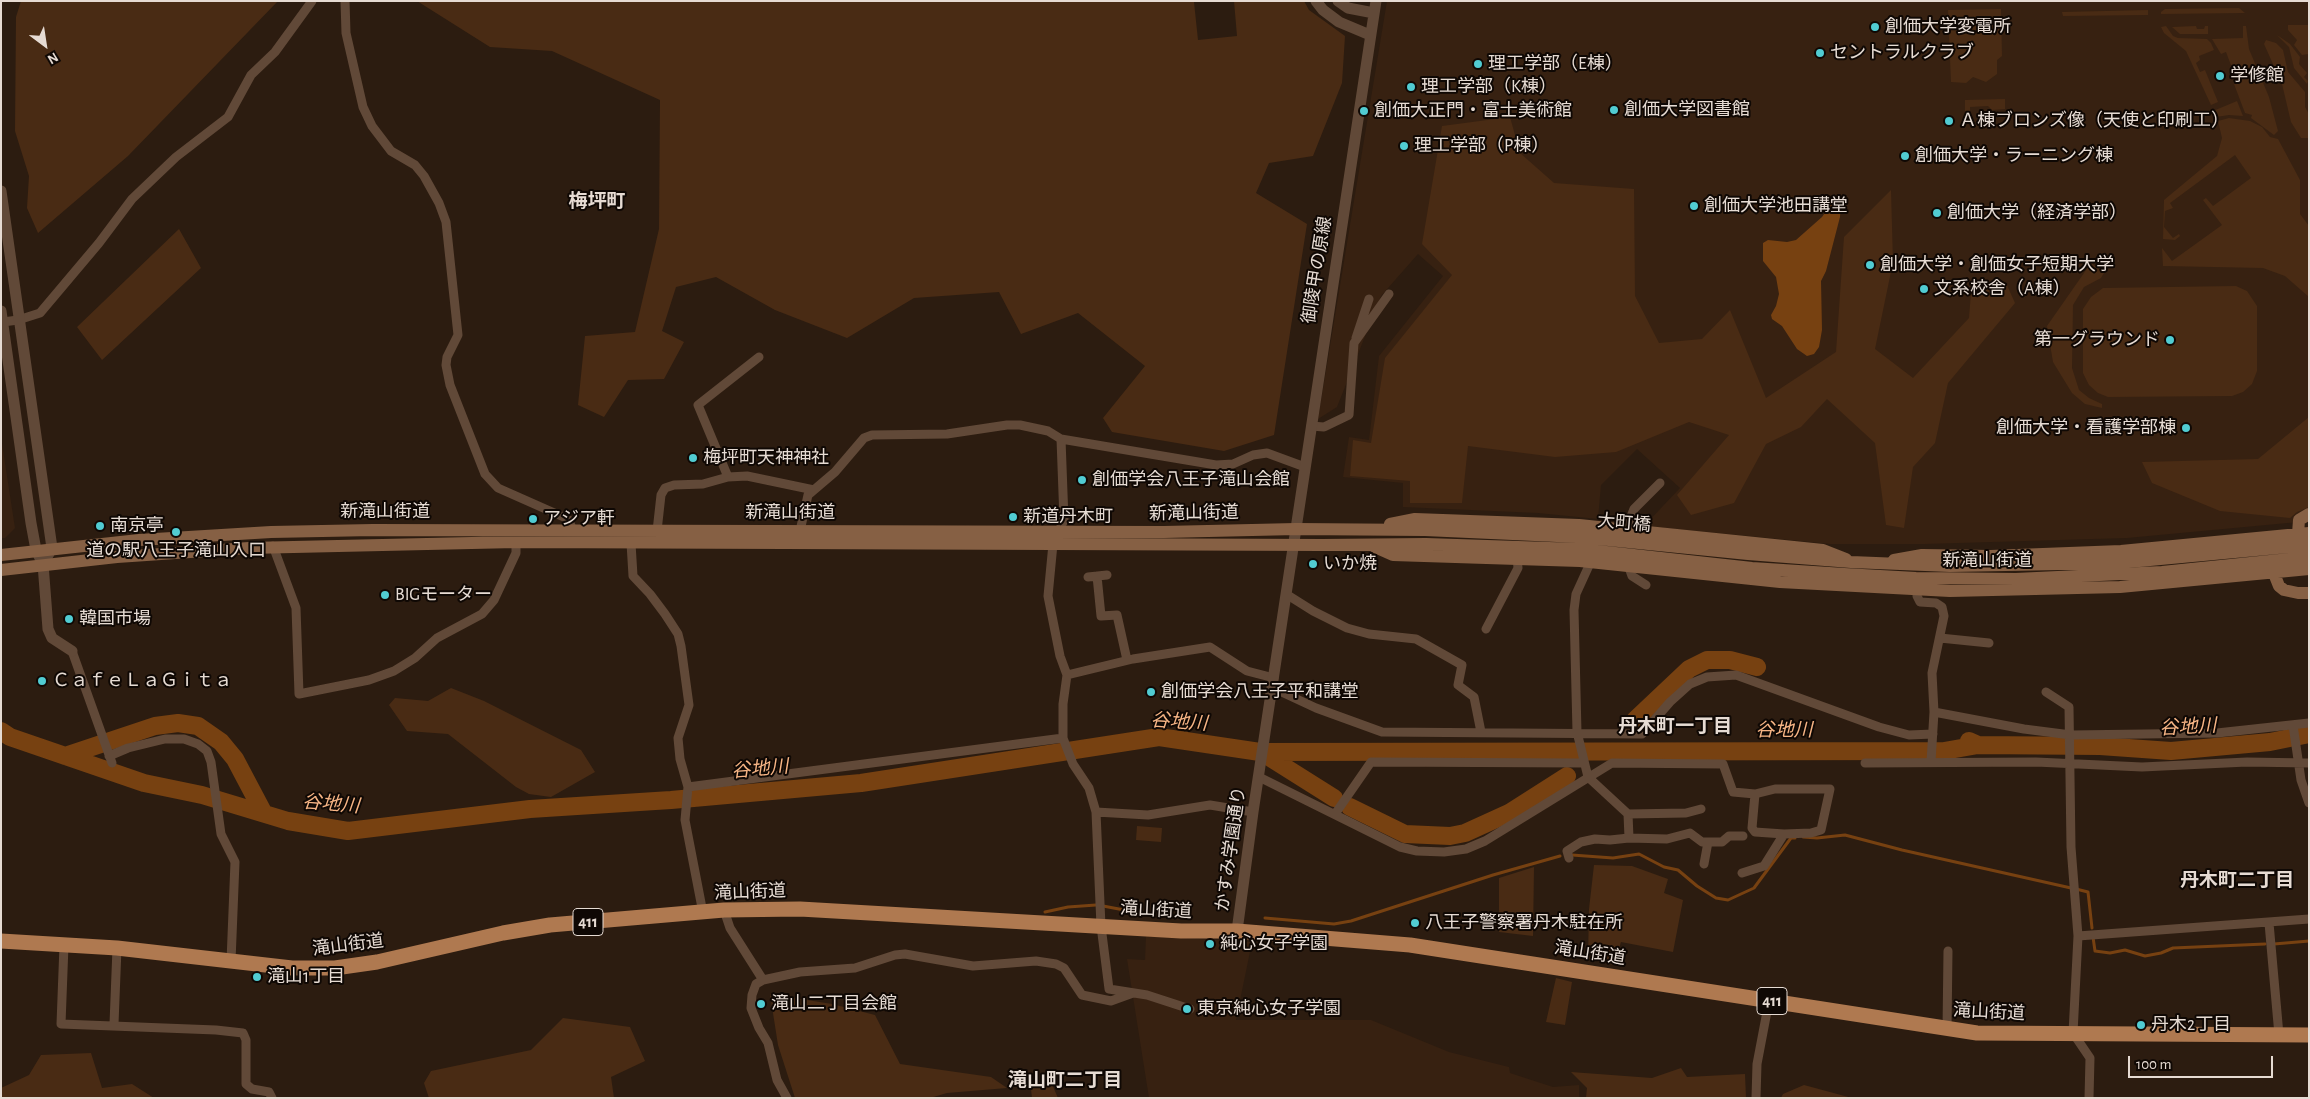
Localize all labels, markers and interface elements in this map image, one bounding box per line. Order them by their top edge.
place label: 創価大学変電所 [1885,16,2011,38]
north arrow [20,20,70,70]
marker: 創価大学変電所 [1869,21,1881,33]
place label: セントラルクラブ [1830,42,1974,64]
marker: セントラルクラブ [1814,47,1826,59]
text: N [45,49,61,66]
place label: 理工学部（E棟） [1488,53,1623,75]
marker: 理工学部（E棟） [1472,58,1484,70]
place label: 学修館 [2230,65,2284,87]
marker: 学修館 [2214,70,2226,82]
place label: 理工学部（K棟） [1421,76,1557,98]
marker: 理工学部（K棟） [1405,81,1417,93]
place label: 創価大学図書館 [1624,99,1750,121]
place label: 創価大正門・富士美術館 [1374,100,1572,122]
marker: 創価大学図書館 [1608,104,1620,116]
marker: 創価大正門・富士美術館 [1358,105,1370,117]
place label: Ａ棟ブロンズ像（天使と印刷工） [1959,110,2229,132]
marker: Ａ棟ブロンズ像（天使と印刷工） [1943,115,1955,127]
place label: 理工学部（P棟） [1414,135,1549,157]
marker: 理工学部（P棟） [1398,140,1410,152]
place label: 創価大学・ラーニング棟 [1915,145,2113,167]
marker: 創価大学・ラーニング棟 [1899,150,1911,162]
district label: 梅坪町 [569,190,625,212]
place label: 創価大学池田講堂 [1704,195,1848,217]
marker: 創価大学池田講堂 [1688,200,1700,212]
place label: 創価大学（経済学部） [1947,202,2127,224]
marker: 創価大学（経済学部） [1931,207,1943,219]
street label: 御陵甲の原線 [1298,215,1336,325]
place label: 創価大学・創価女子短期大学 [1880,254,2114,276]
marker: 創価大学・創価女子短期大学 [1864,259,1876,271]
place label: 文系校舎（A棟） [1934,278,2070,300]
marker: 文系校舎（A棟） [1918,283,1930,295]
place label: 第一グラウンド [2034,329,2160,351]
marker: 第一グラウンド [2164,334,2176,346]
place label: 創価大学・看護学部棟 [1996,417,2176,439]
marker: 創価大学・看護学部棟 [2180,422,2192,434]
place label: 梅坪町天神神社 [703,447,829,469]
marker: 梅坪町天神神社 [687,452,699,464]
place label: 創価学会八王子滝山会館 [1092,469,1290,491]
marker: 創価学会八王子滝山会館 [1076,474,1088,486]
street label: 新滝山街道 [340,501,430,523]
street label: 新滝山街道 [1149,501,1239,525]
street label: 新滝山街道 [745,502,835,524]
place label: 新道丹木町 [1023,506,1113,528]
place label: アジア軒 [543,508,615,530]
street label: 大町橋 [1596,510,1652,536]
marker: 新道丹木町 [1007,511,1019,523]
marker: アジア軒 [527,513,539,525]
place label: 南京亭 [110,515,164,537]
marker: 南京亭 [94,520,106,532]
marker: 道の駅八王子滝山入口 [170,526,182,538]
place label: 道の駅八王子滝山入口 [86,540,266,562]
street label: 新滝山街道 [1942,550,2032,572]
place label: いか焼 [1323,553,1377,575]
marker: いか焼 [1307,558,1319,570]
place label: BIGモーター [395,584,492,606]
marker: BIGモーター [379,589,391,601]
place label: 韓国市場 [79,608,151,630]
marker: 韓国市場 [63,613,75,625]
place label: ＣａｆｅＬａＧｉｔａ [52,670,232,692]
marker: ＣａｆｅＬａＧｉｔａ [36,675,48,687]
place label: 創価学会八王子平和講堂 [1161,681,1359,703]
marker: 創価学会八王子平和講堂 [1145,686,1157,698]
water label: 谷地川 [1150,709,1208,735]
water label: 谷地川 [2159,714,2217,740]
district label: 丹木町一丁目 [1618,715,1732,737]
water label: 谷地川 [1756,719,1812,741]
water label: 谷地川 [731,755,789,783]
street label: かすみ学園通り [1212,785,1250,913]
water label: 谷地川 [302,790,360,818]
district label: 丹木町二丁目 [2180,869,2294,891]
street label: 滝山街道 [714,880,786,904]
street label: 滝山街道 [1119,897,1193,923]
road number: 411 [573,909,603,936]
place label: 八王子警察署丹木駐在所 [1425,912,1623,934]
marker: 八王子警察署丹木駐在所 [1409,917,1421,929]
street label: 滝山街道 [311,930,385,960]
place label: 純心女子学園 [1220,933,1328,955]
street label: 滝山街道 [1553,937,1627,969]
marker: 純心女子学園 [1204,938,1216,950]
place label: 滝山1丁目 [267,966,345,988]
marker: 滝山1丁目 [251,971,263,983]
road number: 411 [1757,988,1787,1014]
place label: 滝山二丁目会館 [771,993,897,1015]
marker: 滝山二丁目会館 [755,998,767,1010]
place label: 東京純心女子学園 [1197,998,1341,1020]
street label: 滝山街道 [1952,999,2026,1025]
marker: 東京純心女子学園 [1181,1003,1193,1015]
place label: 丹木2丁目 [2151,1014,2231,1036]
marker: 丹木2丁目 [2135,1019,2147,1031]
scale bar [2130,1046,2275,1078]
text: 100 m [2136,1057,2171,1072]
district label: 滝山町二丁目 [1008,1069,1122,1091]

